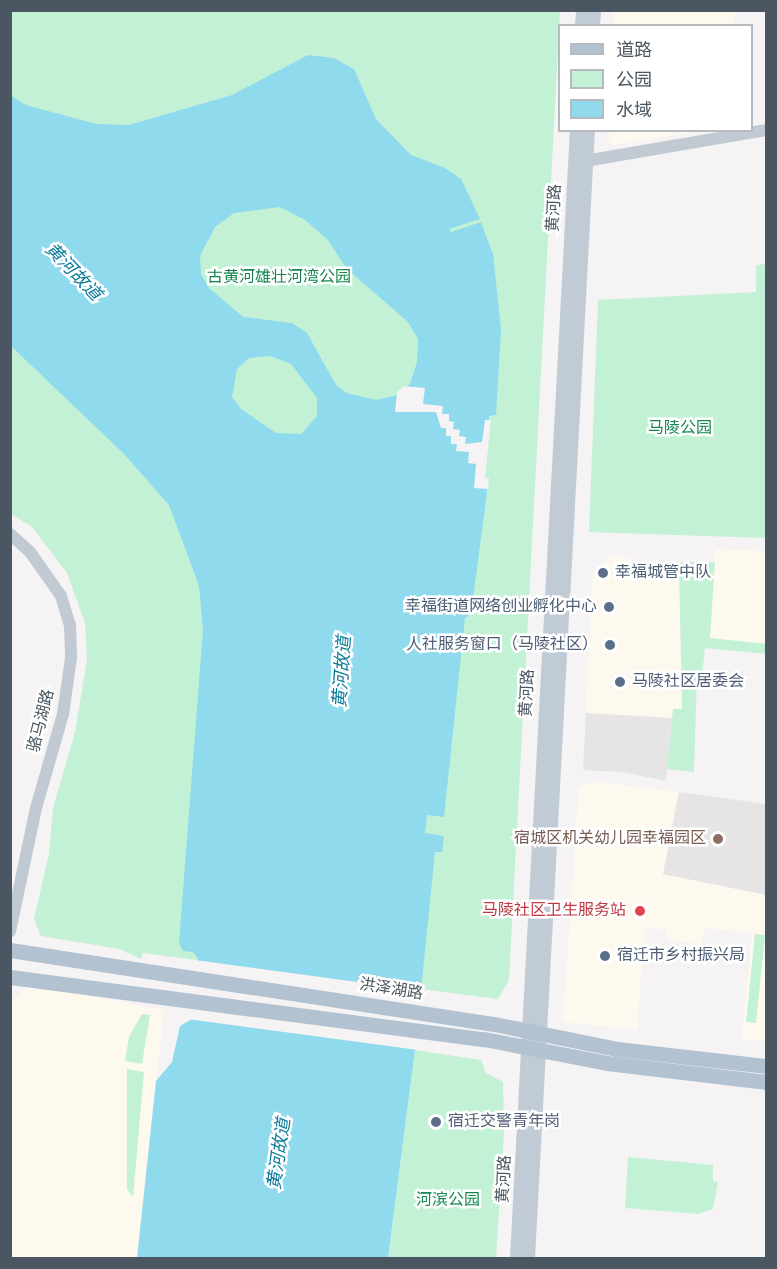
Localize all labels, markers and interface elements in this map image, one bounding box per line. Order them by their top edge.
legend [558,24,753,132]
text: 道路 [616,40,652,63]
text: 公园 [616,70,652,93]
text: 水域 [616,100,652,123]
street label: 黄河路 [544,184,566,232]
water label: 黄河故道 [39,240,105,306]
park label: 古黄河雄壮河湾公园 [207,268,351,288]
park label: 马陵公园 [648,419,712,439]
place label: 幸福城管中队 [615,563,711,583]
marker: 幸福城管中队 [596,566,610,580]
place label: 幸福街道网络创业孵化中心 [405,597,597,617]
marker: 幸福街道网络创业孵化中心 [602,600,616,614]
water label: 黄河故道 [331,635,357,709]
place label: 人社服务窗口（马陵社区） [406,635,598,655]
marker: 人社服务窗口（马陵社区） [603,638,617,652]
street label: 黄河路 [517,669,539,717]
place label: 马陵社区居委会 [632,672,744,692]
marker: 马陵社区居委会 [613,675,627,689]
street label: 骆马湖路 [25,688,59,754]
place label: 宿城区机关幼儿园幸福园区 [514,829,706,849]
marker: 宿城区机关幼儿园幸福园区 [711,832,725,846]
place label: 马陵社区卫生服务站 [482,901,626,921]
marker: 马陵社区卫生服务站 [631,902,649,920]
place label: 宿迁市乡村振兴局 [617,946,745,966]
marker: 宿迁市乡村振兴局 [598,949,612,963]
street label: 洪泽湖路 [358,976,424,1004]
place label: 宿迁交警青年岗 [448,1112,560,1132]
marker: 宿迁交警青年岗 [429,1115,443,1129]
water label: 黄河故道 [265,1117,297,1191]
street label: 黄河路 [494,1155,516,1203]
park label: 河滨公园 [416,1191,480,1211]

